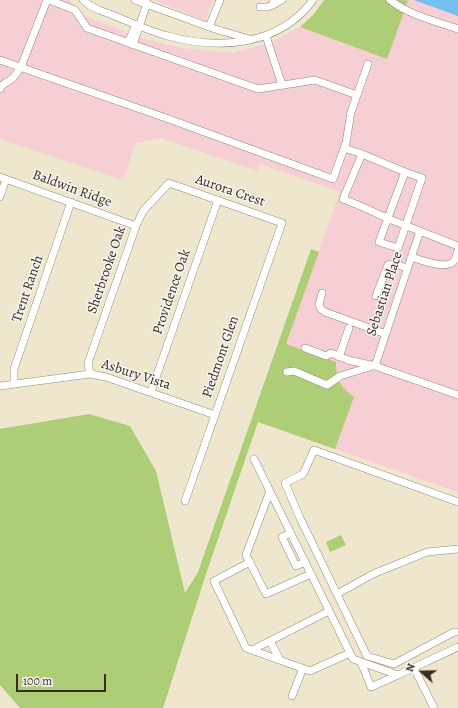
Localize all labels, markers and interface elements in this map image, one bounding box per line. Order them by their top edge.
street label: Baldwin Ridge [30,167,114,211]
street label: Aurora Crest [193,171,267,211]
street label: Sherbrooke Oak [84,224,130,316]
street label: Providence Oak [150,247,194,337]
street label: Sebastian Place [363,250,407,338]
street label: Trent Ranch [9,253,47,325]
street label: Piedmont Glen [199,314,243,400]
street label: Asbury Vista [99,356,173,394]
north arrow [402,652,442,692]
text: N [402,661,419,674]
scale bar [18,666,108,692]
text: 100 m [23,673,52,689]

